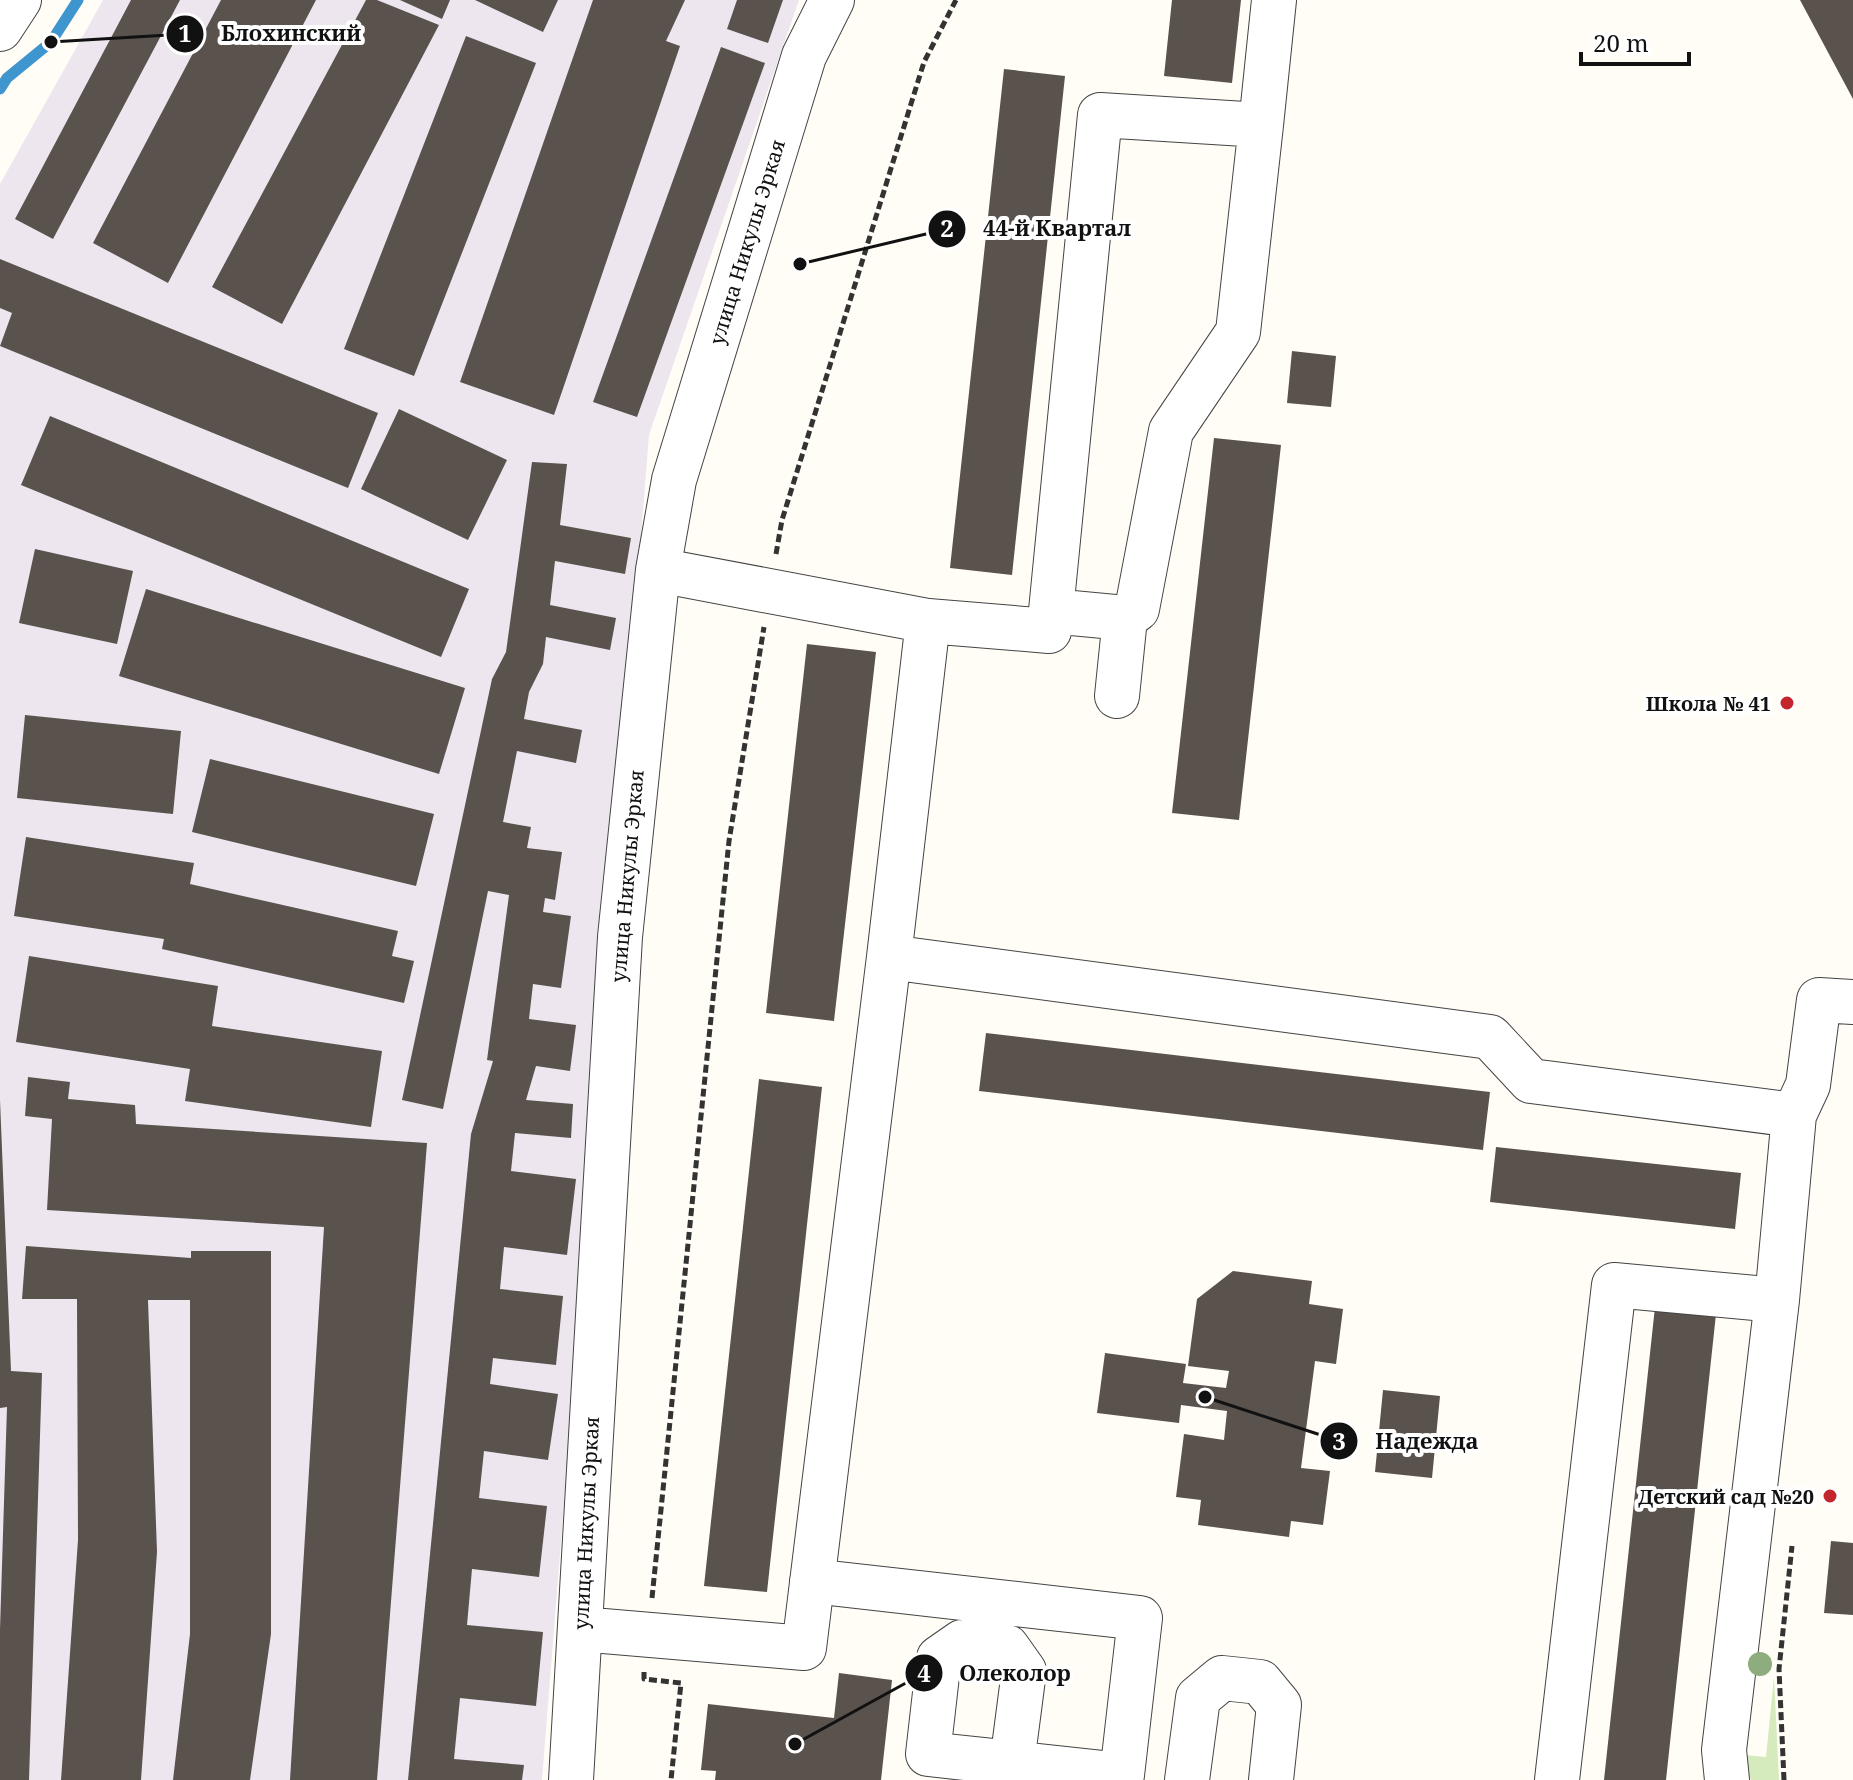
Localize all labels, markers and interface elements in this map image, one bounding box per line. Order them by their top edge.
callout: Блохинский [165,11,377,57]
text: 1 [178,16,192,49]
scale bar [1581,16,1689,66]
text: Блохинский [221,17,361,47]
text: 20 m [1593,26,1649,59]
street label: улица Никулы Эркая [703,136,791,348]
callout: 44-й Квартал [927,206,1147,252]
text: 2 [940,211,954,244]
text: 44-й Квартал [983,212,1131,242]
place label: Школа № 41 [1646,690,1771,717]
marker: Школа № 41 [1778,694,1796,712]
street label: улица Никулы Эркая [604,769,650,983]
street label: улица Никулы Эркая [567,1416,605,1630]
callout: Надежда [1319,1418,1495,1464]
text: 3 [1332,1424,1346,1457]
text: Надежда [1375,1425,1479,1455]
place label: Детский сад №20 [1638,1483,1814,1510]
marker: Детский сад №20 [1821,1487,1839,1505]
callout: Олеколор [904,1650,1087,1696]
text: 4 [917,1656,931,1689]
text: Олеколор [959,1657,1071,1687]

